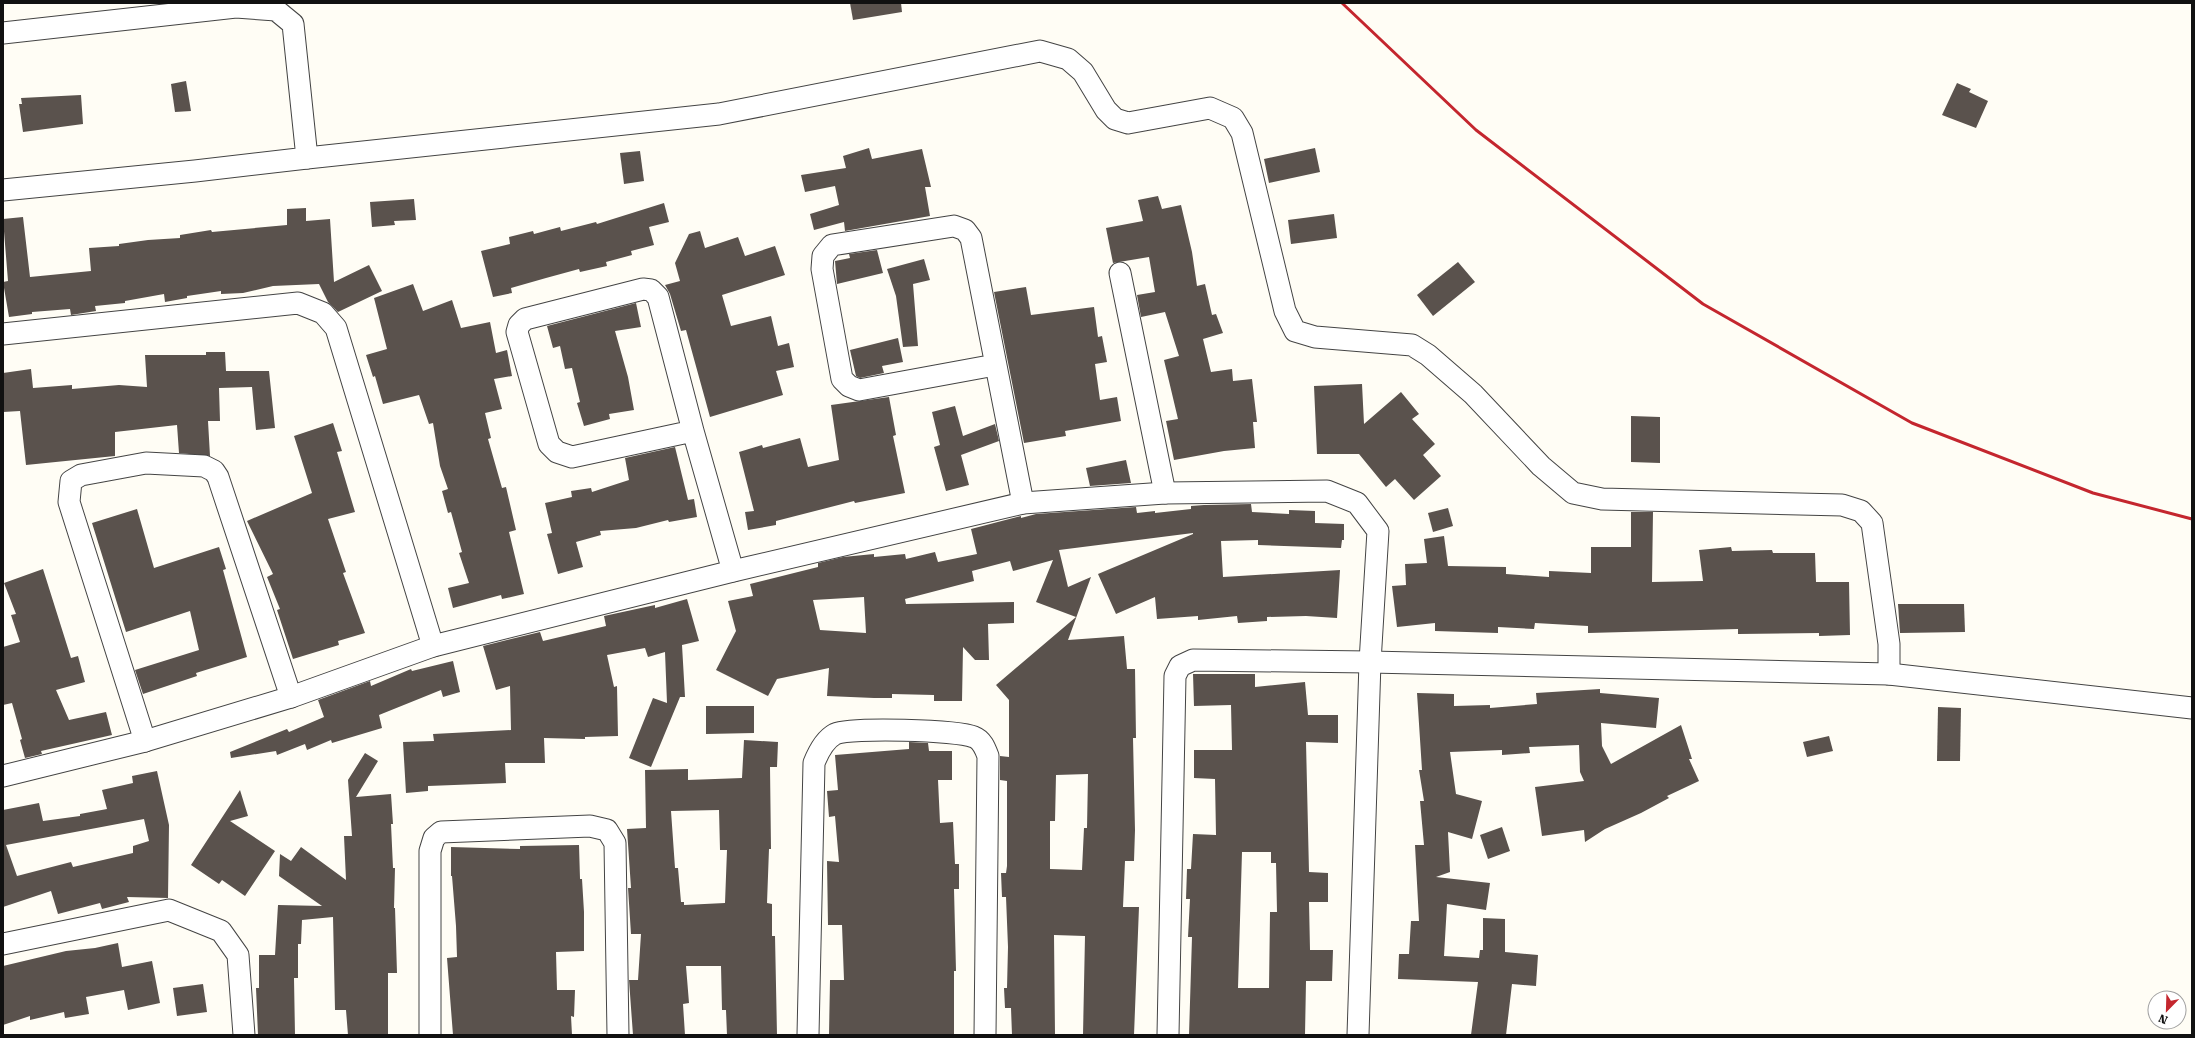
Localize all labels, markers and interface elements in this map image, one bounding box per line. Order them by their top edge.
north arrow [2147,990,2187,1030]
text: N [2156,1011,2170,1026]

